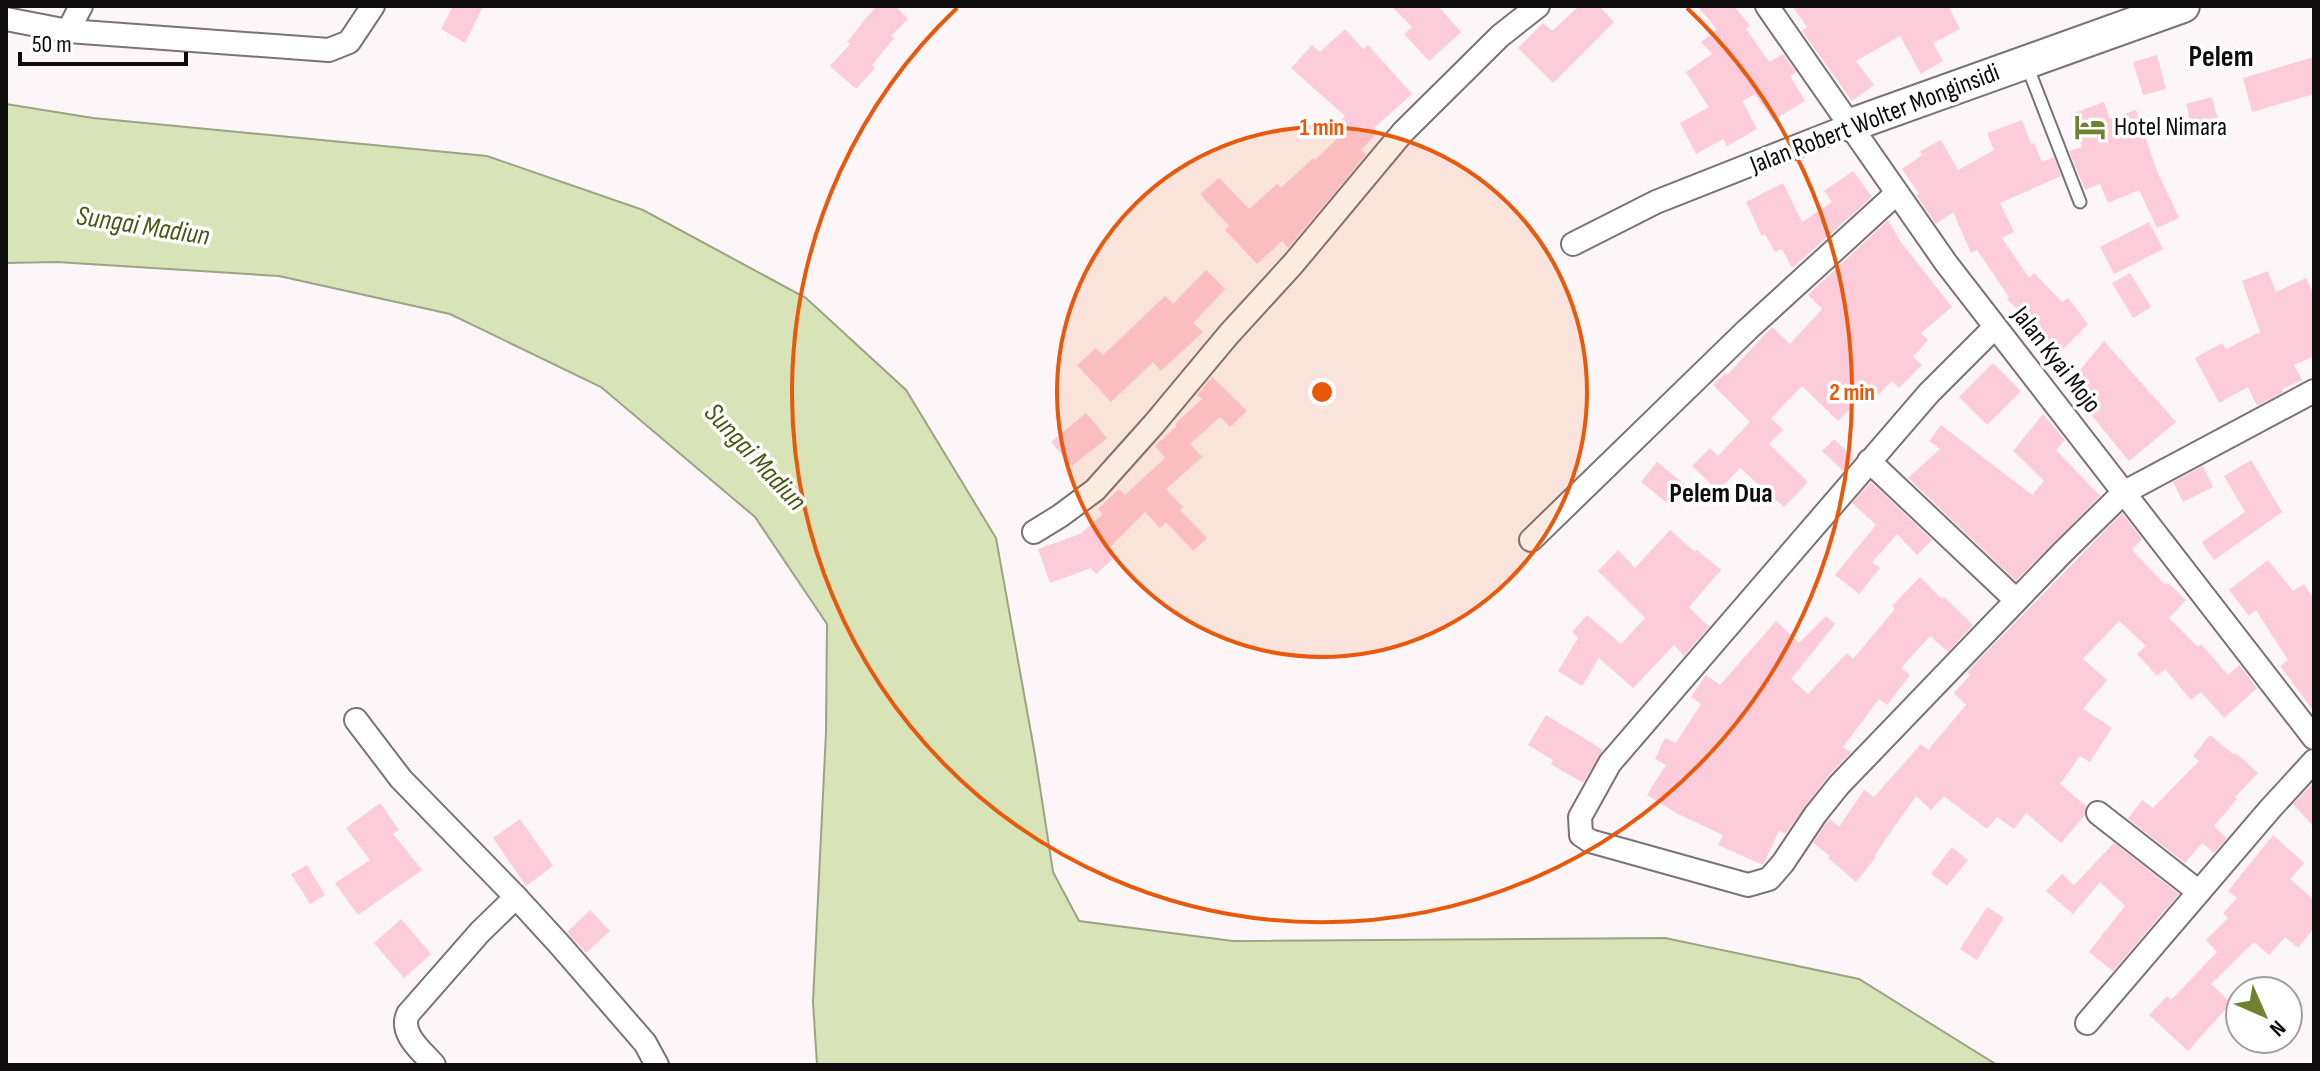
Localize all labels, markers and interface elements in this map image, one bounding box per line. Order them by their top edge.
scale bar [20,16,186,66]
text: 50 m [32,30,72,59]
district label: Pelem [2188,39,2254,75]
street label: Jalan Robert Wolter Monginsidi [1745,57,2004,181]
hotel icon: Hotel Nimara [2073,110,2107,144]
place label: Hotel Nimara [2114,112,2227,143]
text: 1 min [1300,113,1344,142]
water label: Sungai Madiun [74,199,212,253]
street label: Jalan Kyai Mojo [2004,300,2107,420]
centre of rings [1308,378,1336,406]
text: 2 min [1829,378,1875,407]
water label: Sungai Madiun [697,397,813,518]
district label: Pelem Dua [1669,477,1773,510]
north arrow [2224,975,2304,1055]
text: N [2263,1014,2291,1042]

